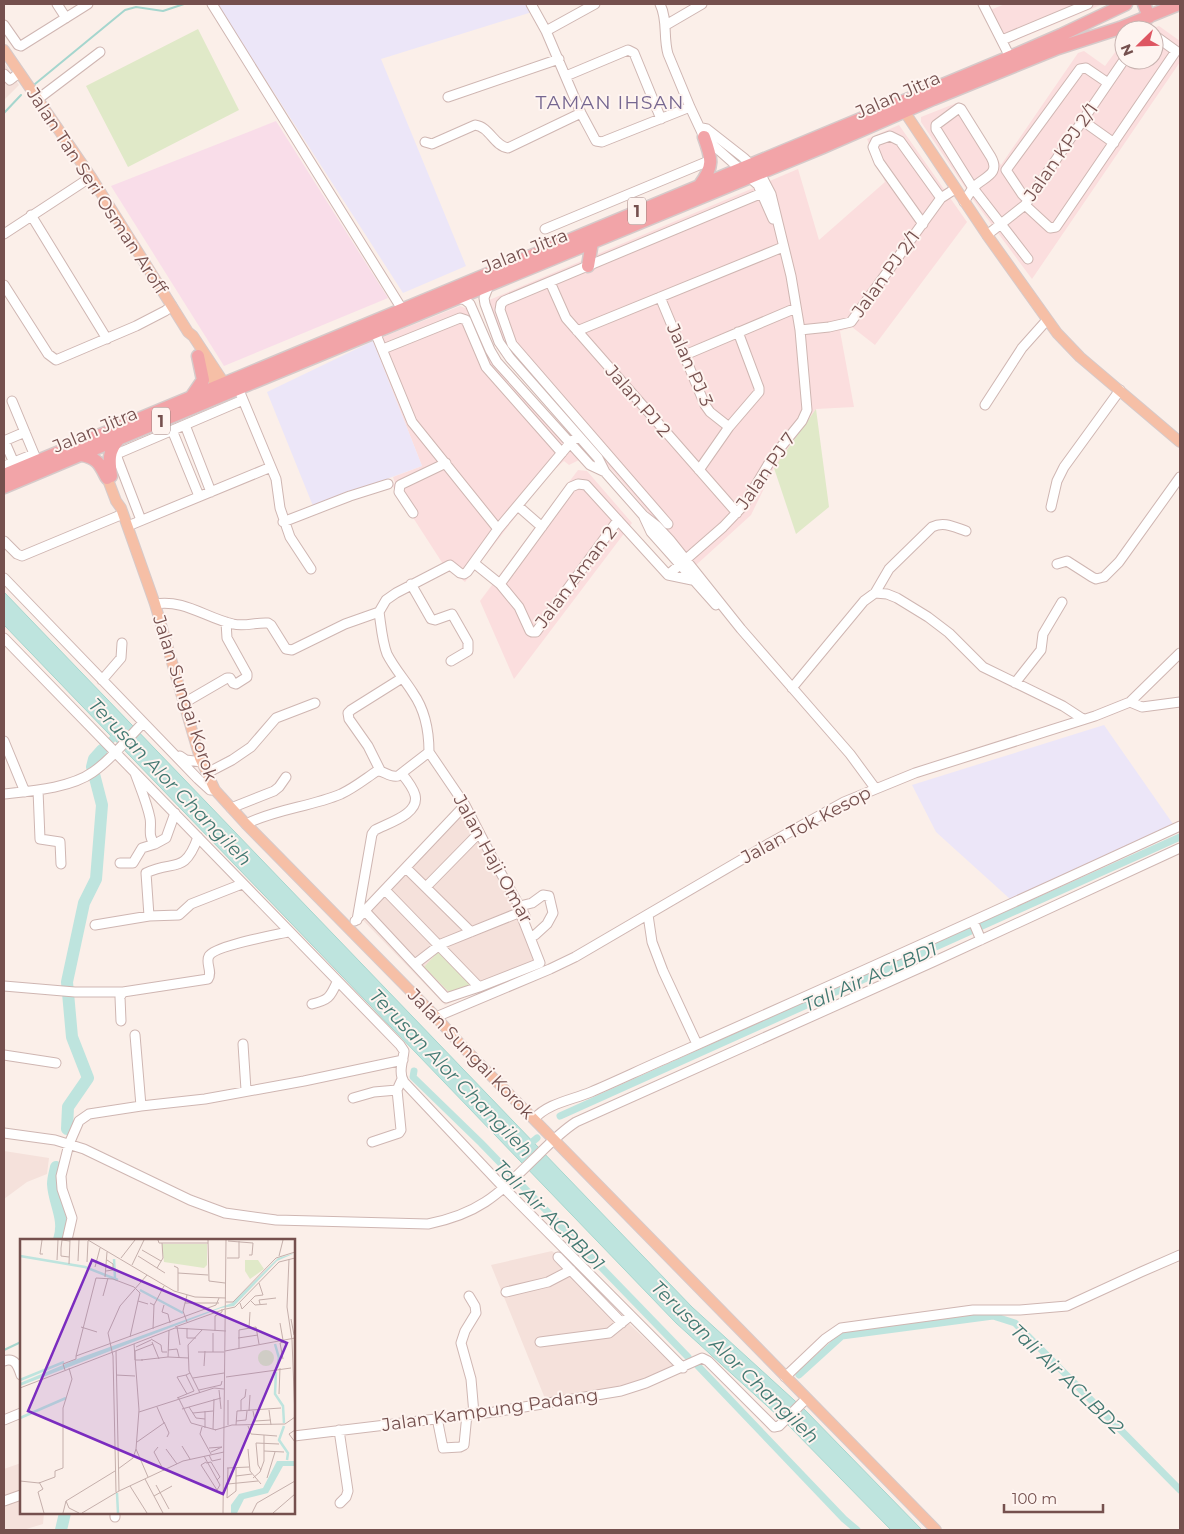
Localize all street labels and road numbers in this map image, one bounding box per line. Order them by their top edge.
street label: Jalan Jitra [851,67,944,124]
street label: Jalan Tan Seri Osman Aroff [21,83,173,299]
street label: Jalan KPJ 2/1 [1019,99,1103,206]
road number: 1 [628,198,646,225]
street label: Jalan Jitra [478,224,571,278]
street label: Jalan PJ 2/1 [847,226,925,322]
street label: Jalan PJ 3 [662,319,718,410]
street label: Jalan PJ 2 [600,360,675,442]
street label: Jalan Jitra [48,402,141,458]
road number: 1 [152,408,170,434]
street label: Jalan PJ 7 [731,428,800,514]
street label: Jalan Aman 2 [530,522,621,633]
street label: Jalan Sungai Korok [148,612,222,784]
street label: Jalan Tok Kesop [737,782,875,869]
street label: Jalan Haji Omar [448,790,537,927]
street label: Jalan Sungai Korok [402,984,539,1124]
street label: Jalan Kampung Padang [379,1384,600,1436]

